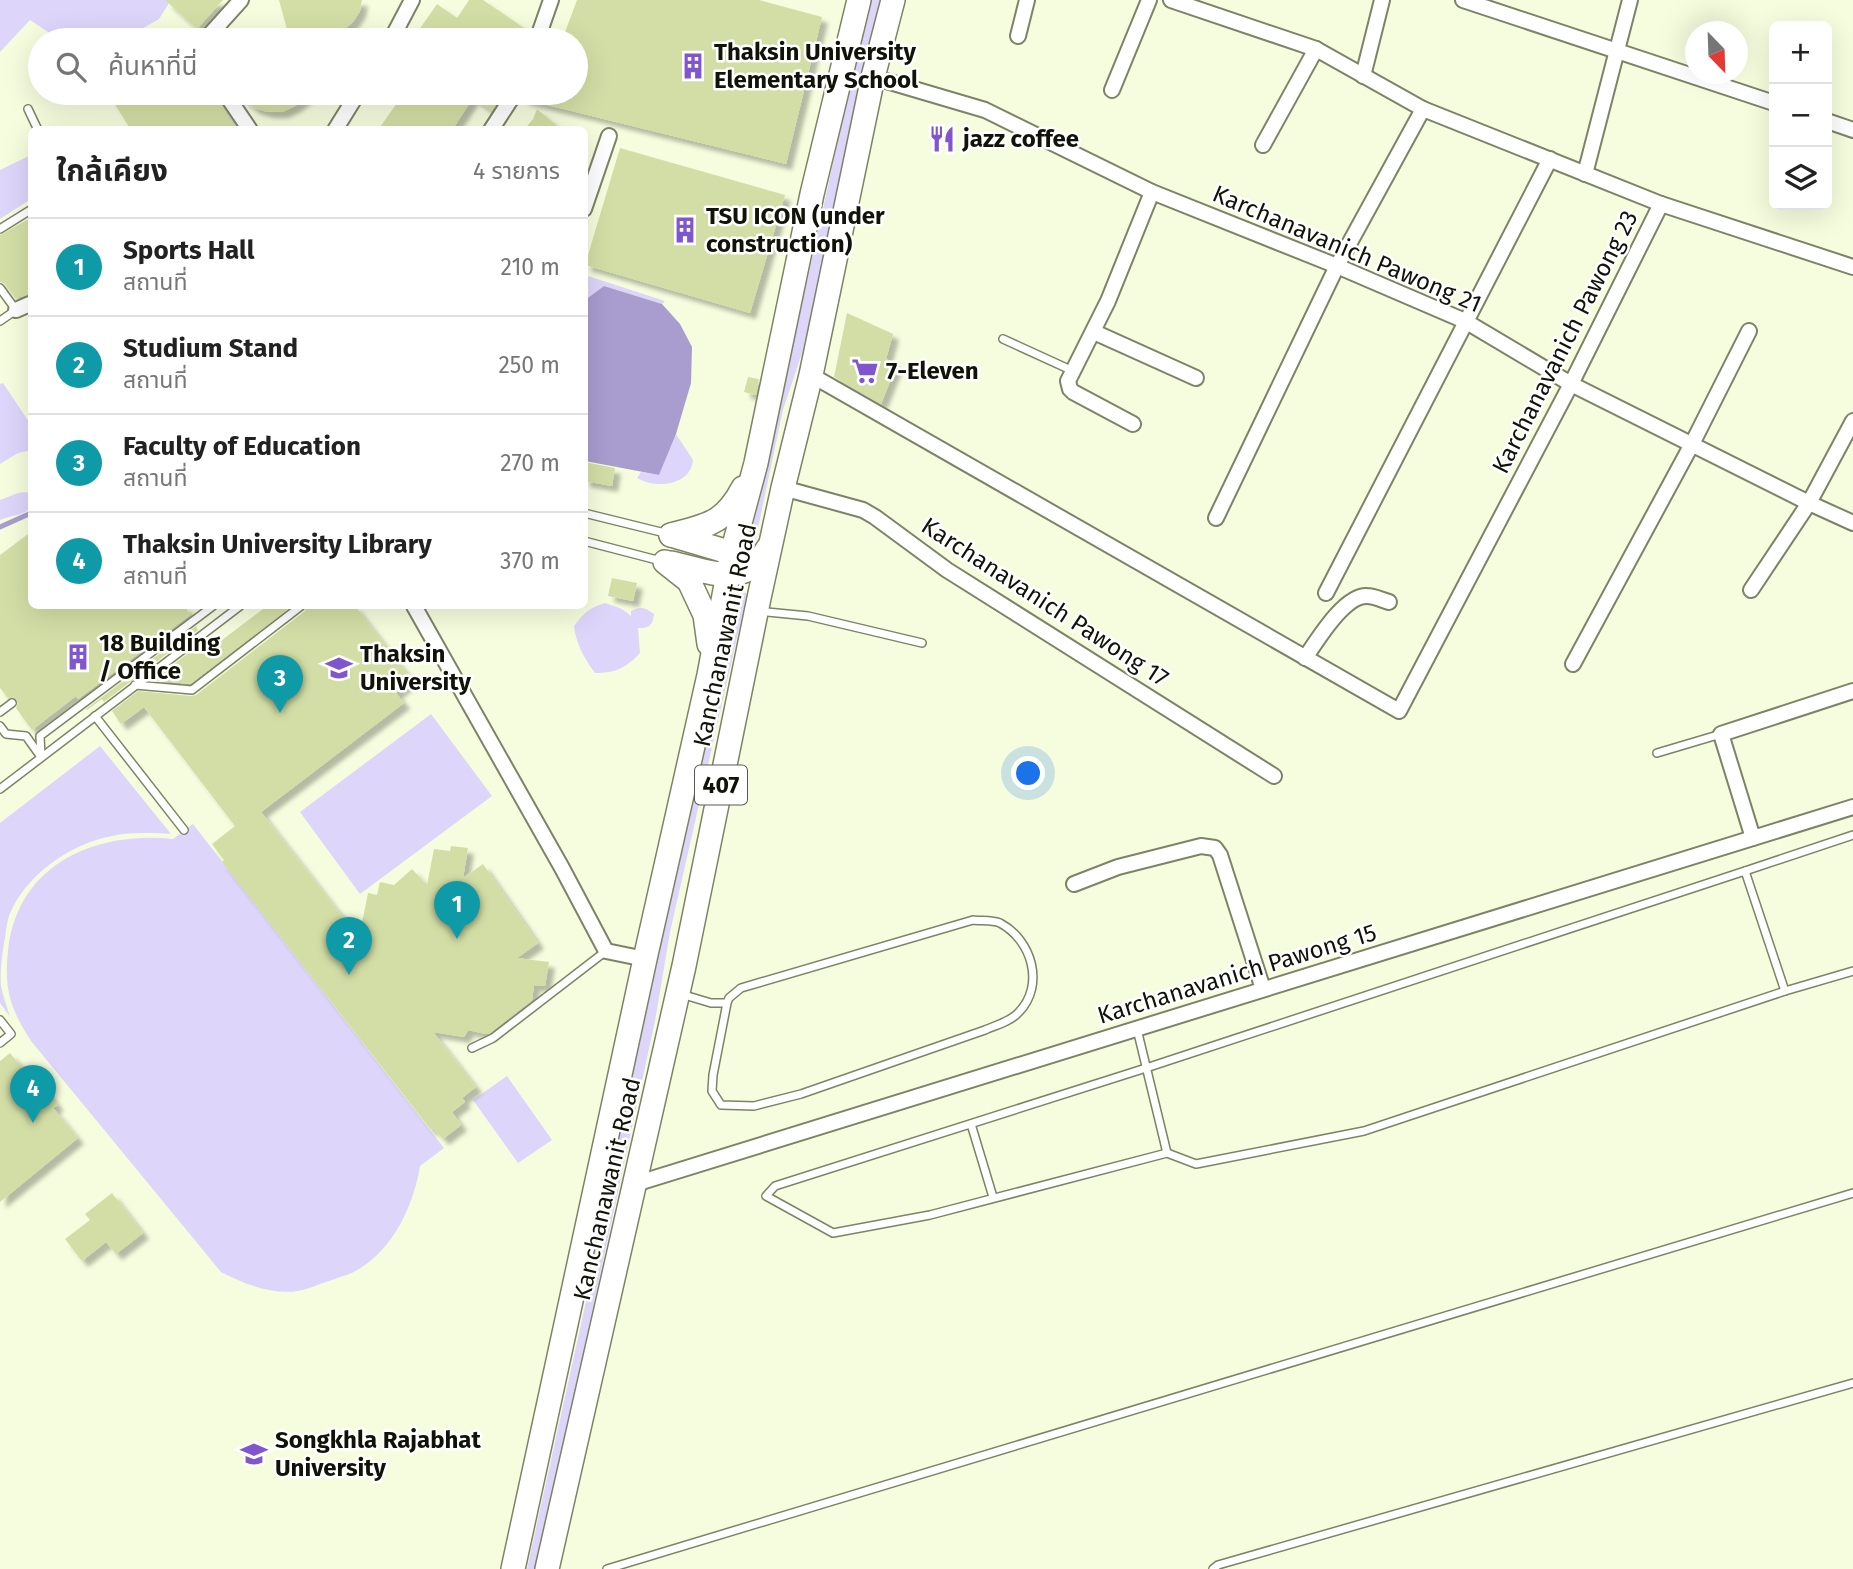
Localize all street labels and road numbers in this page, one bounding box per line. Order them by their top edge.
street label: Karchanavanich Pawong 21 [1208,180,1486,318]
street label: Karchanavanich Pawong 23 [1486,206,1644,478]
street label: Karchanavanich Pawong 17 [916,512,1174,692]
street label: Kanchanawanit Road [688,521,762,749]
road number: 407 [695,765,747,804]
street label: Karchanavanich Pawong 15 [1094,918,1380,1030]
street label: Kanchanawanit Road [568,1075,646,1303]

